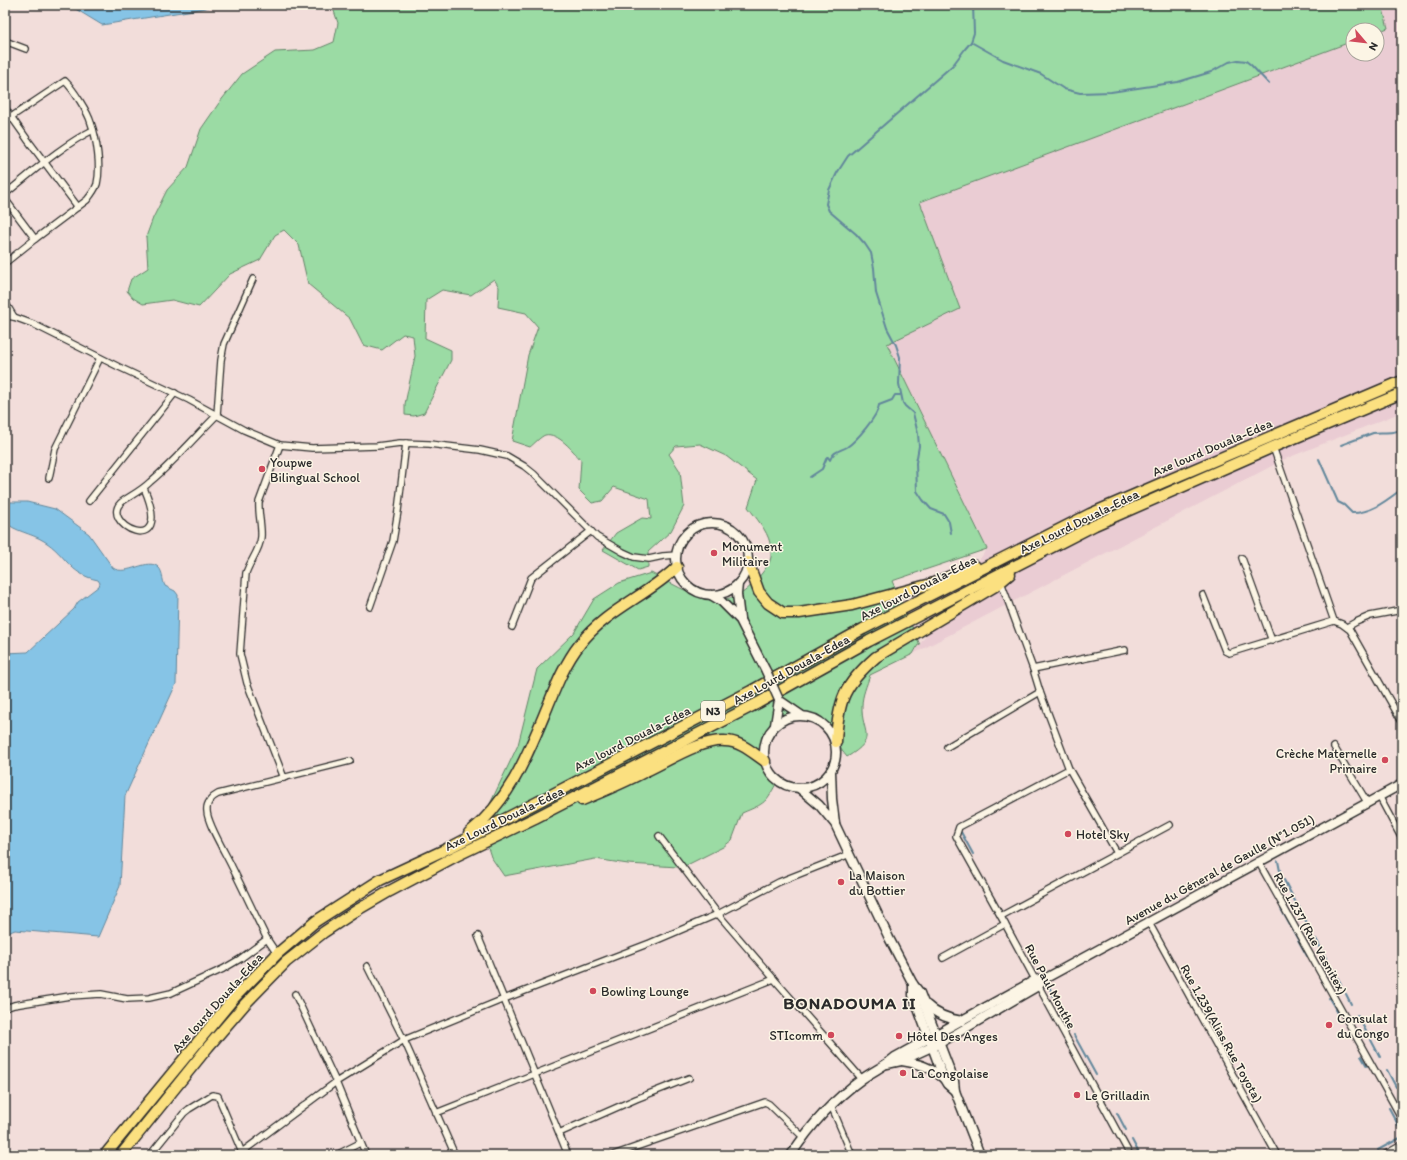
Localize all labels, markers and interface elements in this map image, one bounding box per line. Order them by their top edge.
north arrow [1345,22,1385,62]
text: N [1366,40,1381,53]
street label: Axe lourd Douala-Edea [1150,415,1275,479]
place label: Youpwe Bilingual School [270,455,360,485]
marker: Youpwe Bilingual School [257,464,267,474]
street label: Axe Lourd Douala-Edea [1017,486,1141,557]
place label: Monument Militaire [722,539,782,569]
marker: Monument Militaire [709,548,719,558]
street label: Axe lourd Douala-Edea [858,551,979,623]
street label: Axe Lourd Douala-Edea [730,631,852,708]
road number: N3 [701,701,725,721]
street label: Axe lourd Douala-Edea [572,702,693,774]
place label: Crèche Maternelle Primaire [1276,746,1377,776]
marker: Crèche Maternelle Primaire [1380,755,1390,765]
street label: Axe Lourd Douala-Edea [442,783,566,854]
street label: Avenue du Géneral de Gaulle (N°1.051) [1122,811,1317,928]
place label: Hotel Sky [1076,827,1129,842]
marker: Hotel Sky [1063,829,1073,839]
place label: La Maison du Bottier [849,868,906,898]
street label: Rue 1.237 (Rue Vasnitex) [1271,870,1350,997]
marker: La Maison du Bottier [836,877,846,887]
street label: Rue Paul Monthe [1022,941,1079,1031]
street label: Axe lourd Douala-Edea [169,949,266,1055]
street label: Rue 1.239(Alias Rue Toyota) [1177,962,1266,1105]
place label: Bowling Lounge [601,984,689,999]
marker: Bowling Lounge [588,986,598,996]
district label: BONADOUMA II [783,993,917,1013]
place label: Consulat du Congo [1337,1011,1390,1041]
marker: Consulat du Congo [1324,1020,1334,1030]
place label: STIcomm [769,1028,823,1043]
place label: Hôtel Des Anges [907,1029,998,1044]
marker: STIcomm [826,1030,836,1040]
marker: Hôtel Des Anges [894,1031,904,1041]
place label: La Congolaise [911,1066,989,1081]
marker: La Congolaise [898,1068,908,1078]
place label: Le Grilladin [1085,1088,1150,1103]
marker: Le Grilladin [1072,1090,1082,1100]

